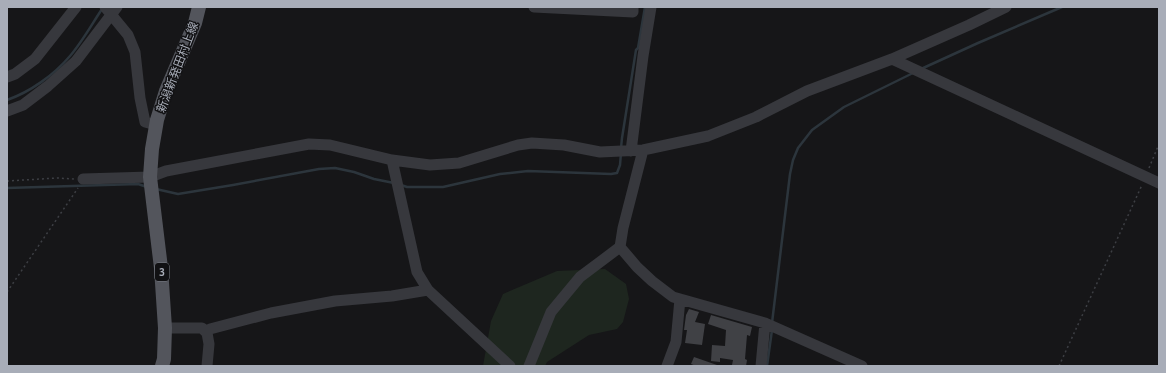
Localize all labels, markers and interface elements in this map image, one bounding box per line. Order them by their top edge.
street label: 新潟新発田村上線 [153,19,201,115]
road number: 3 [155,263,169,281]

